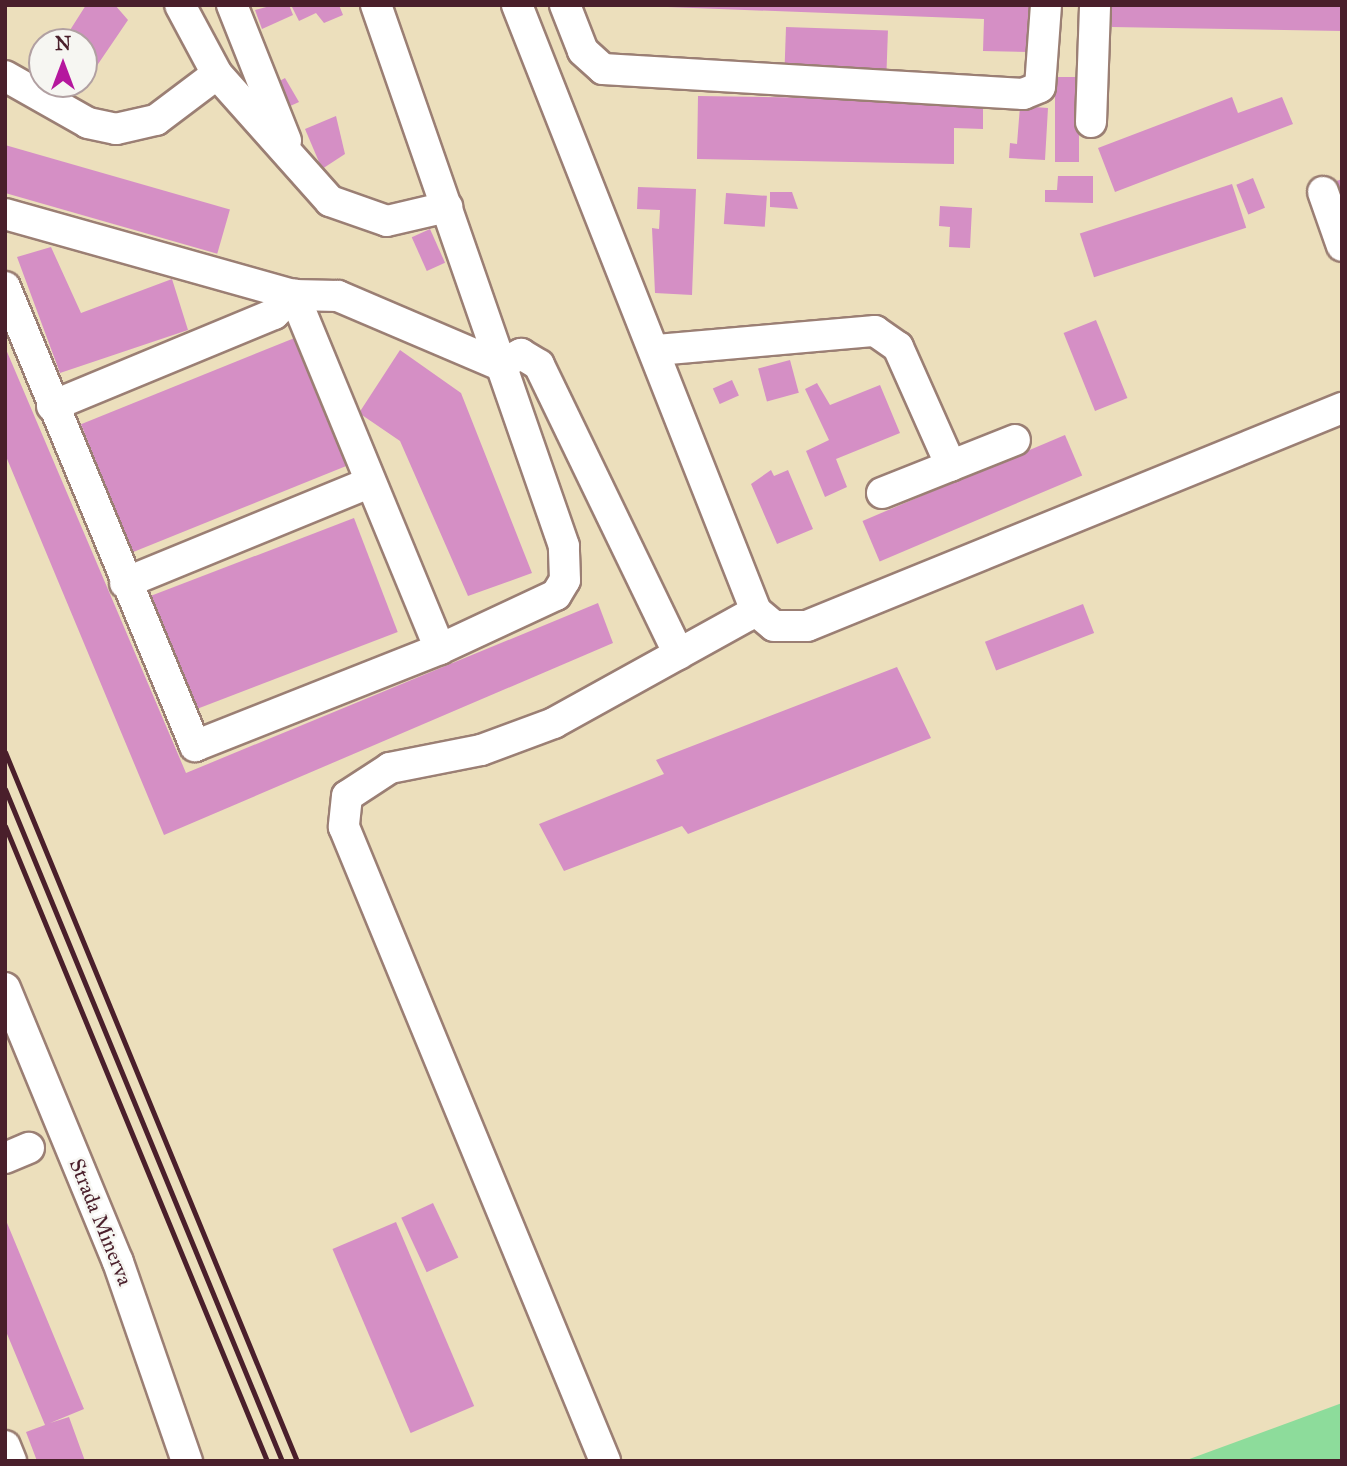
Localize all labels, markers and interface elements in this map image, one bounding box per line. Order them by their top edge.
north arrow [28,28,98,98]
text: N [55,32,71,55]
street label: Strada Minerva [64,1155,138,1289]

